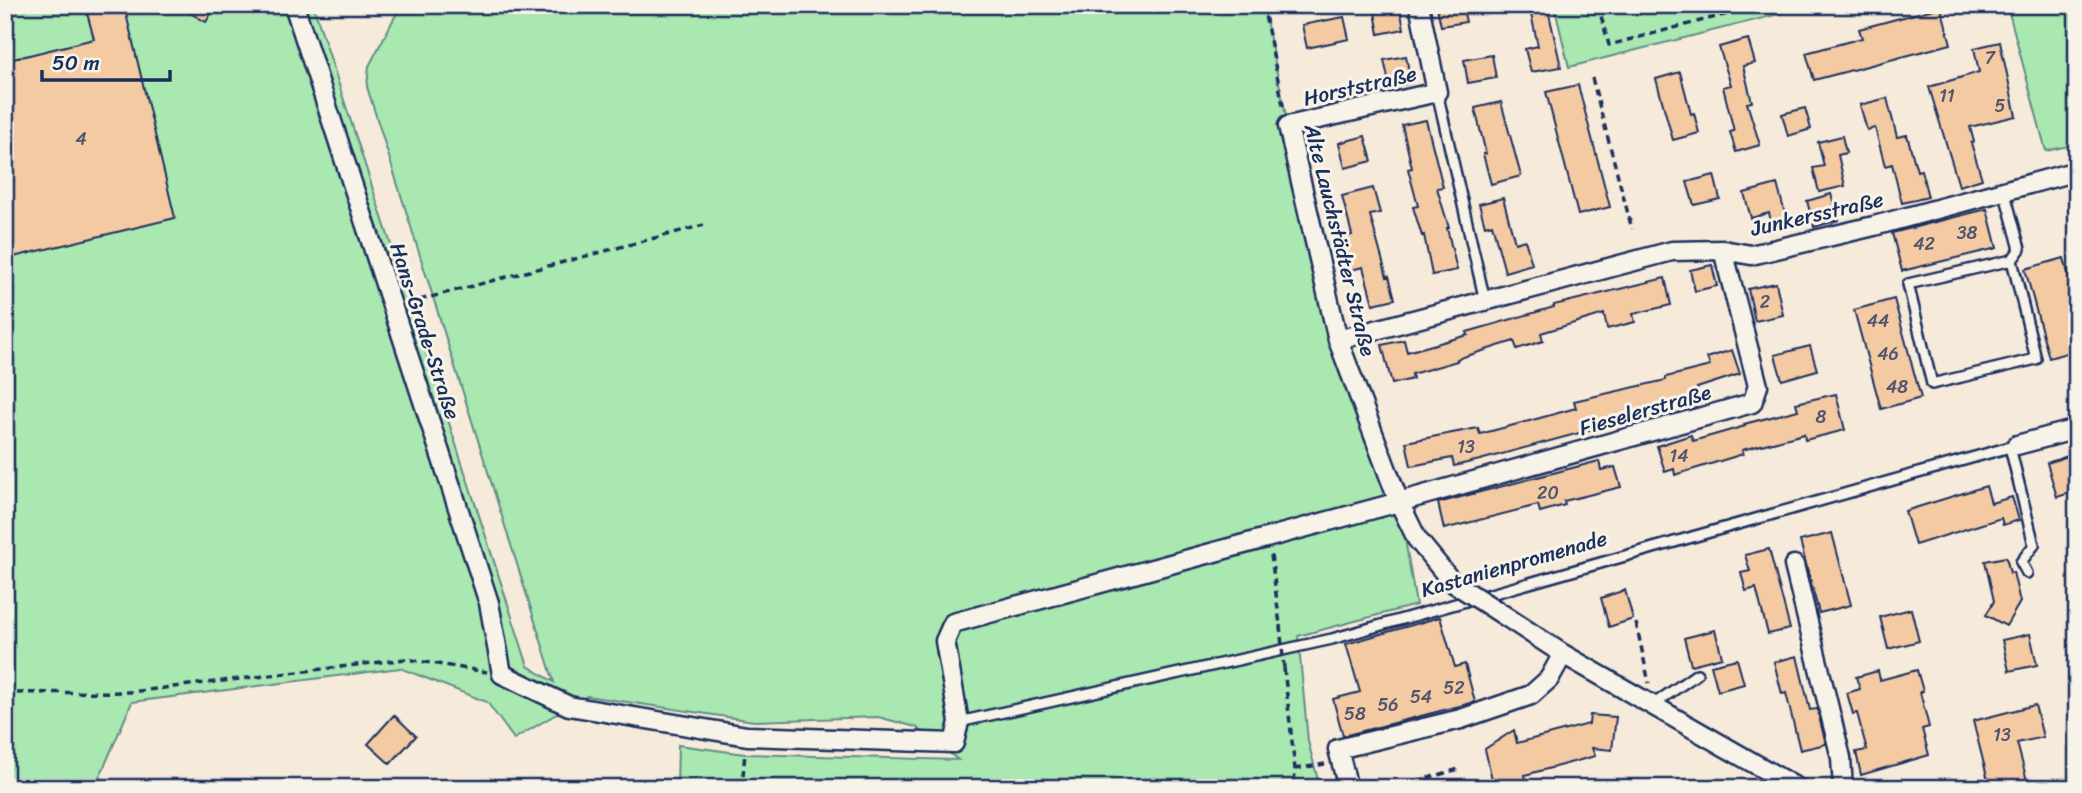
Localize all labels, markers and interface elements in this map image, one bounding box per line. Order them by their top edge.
scale bar [42,38,170,82]
house number: 7 [1985,42,1997,74]
text: 50 m [52,44,100,82]
street label: Horststraße [1299,54,1421,118]
house number: 11 [1939,80,1955,112]
house number: 5 [1995,90,2006,122]
street label: Alte Lauchstädter Straße [1293,119,1387,360]
house number: 4 [75,123,87,155]
street label: Junkersstraße [1746,180,1887,248]
house number: 38 [1957,217,1978,249]
house number: 42 [1913,228,1935,260]
street label: Hans-Grade-Straße [378,238,472,425]
house number: 2 [1760,286,1770,318]
house number: 44 [1867,305,1889,337]
house number: 46 [1877,338,1899,370]
house number: 48 [1886,371,1908,403]
street label: Fieselerstraße [1574,373,1716,447]
house number: 8 [1816,401,1827,433]
house number: 13 [1457,431,1475,463]
house number: 14 [1670,440,1688,472]
house number: 20 [1537,477,1559,509]
street label: Kastanienpromenade [1416,519,1612,609]
house number: 52 [1443,672,1465,704]
house number: 54 [1410,681,1432,713]
house number: 56 [1377,689,1399,721]
house number: 58 [1344,698,1366,730]
house number: 13 [1993,719,2011,751]

